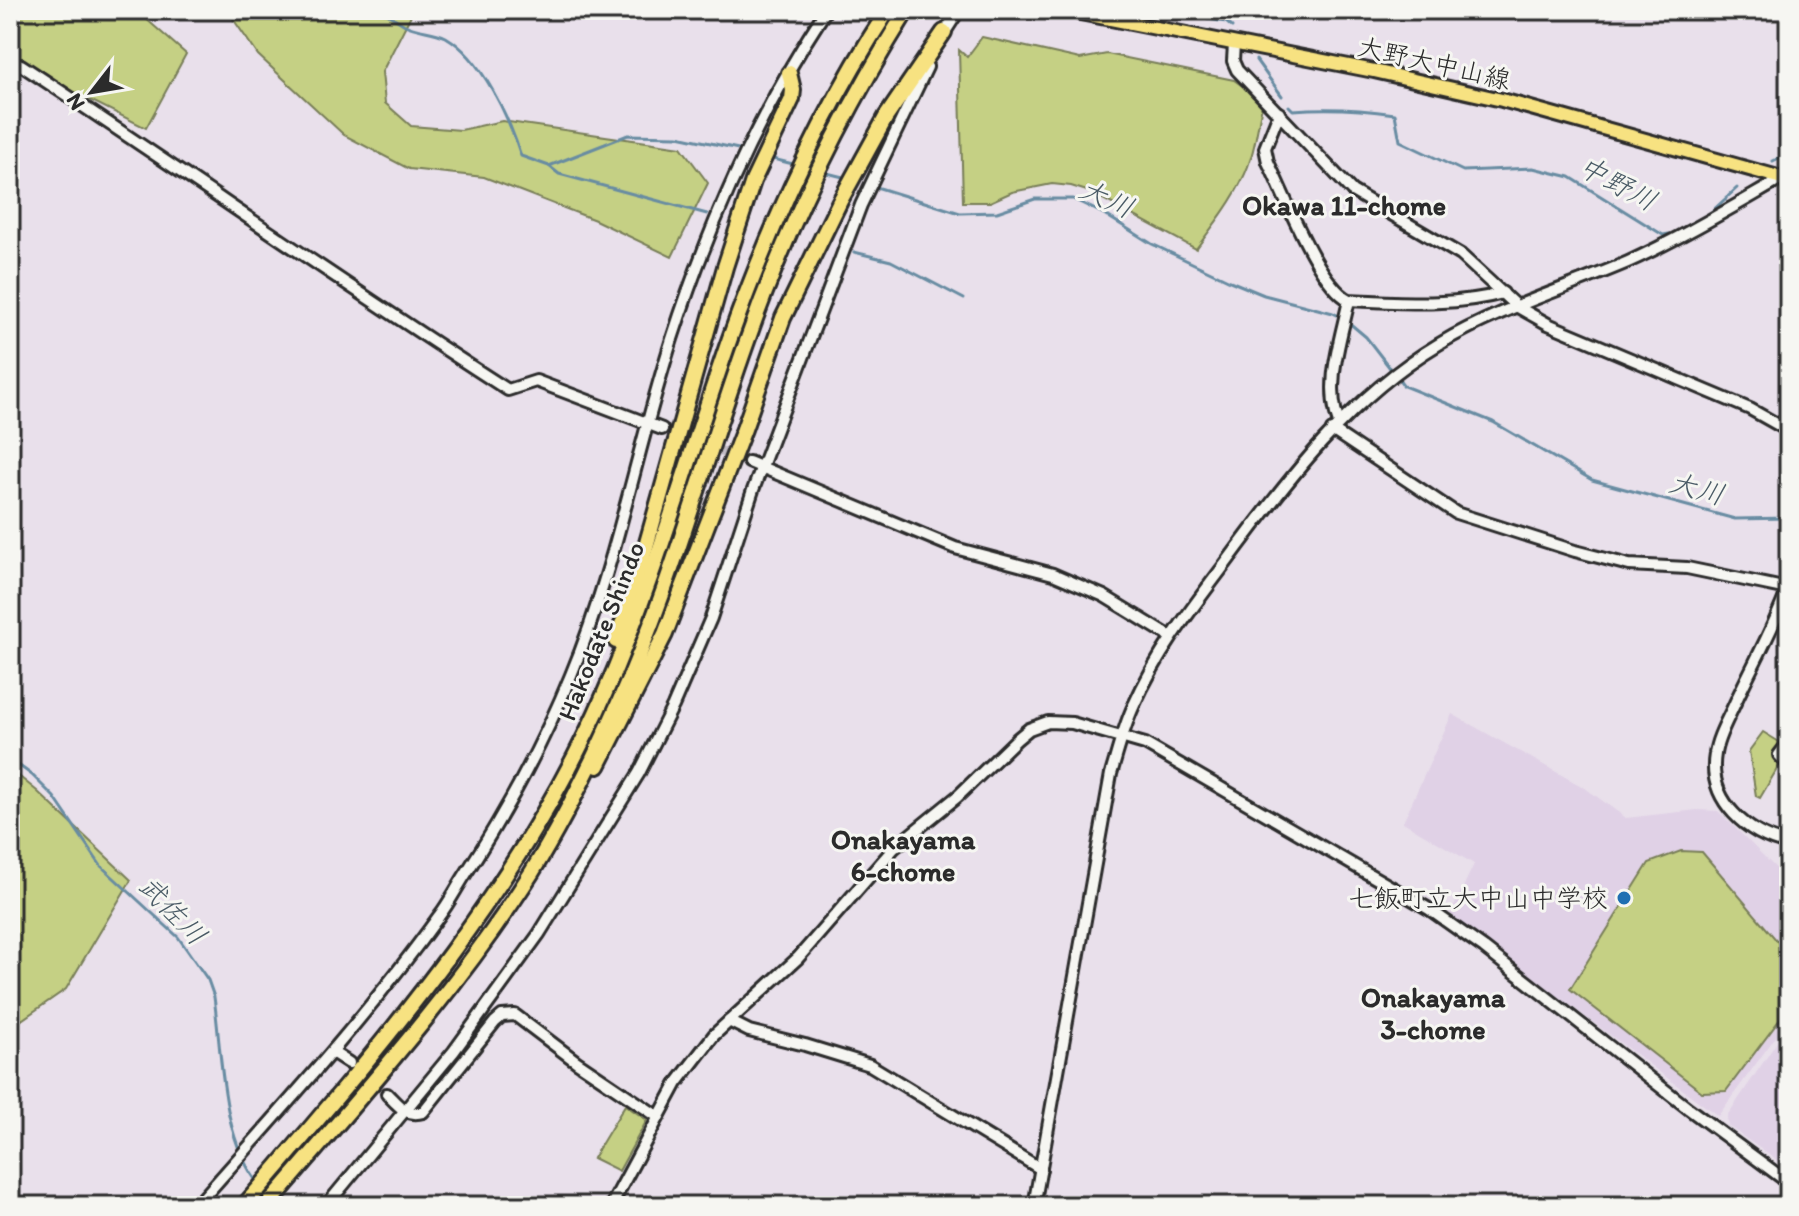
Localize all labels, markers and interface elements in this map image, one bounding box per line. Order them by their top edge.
street label: 大野大中山線 [1354,30,1514,96]
north arrow [52,52,132,132]
text: N [60,89,91,115]
water label: 中野川 [1573,148,1663,218]
water label: 大川 [1074,171,1140,225]
district label: Okawa 11-chome [1242,188,1446,222]
water label: 大川 [1666,464,1728,512]
street label: Hakodate Shindo [551,537,651,725]
district label: Onakayama 6-chome [831,822,976,888]
water label: 武佐川 [132,868,214,952]
place label: 七飯町立大中山中学校 [1348,882,1608,914]
marker: 七飯町立大中山中学校 [1615,889,1633,907]
district label: Onakayama 3-chome [1361,980,1506,1046]

